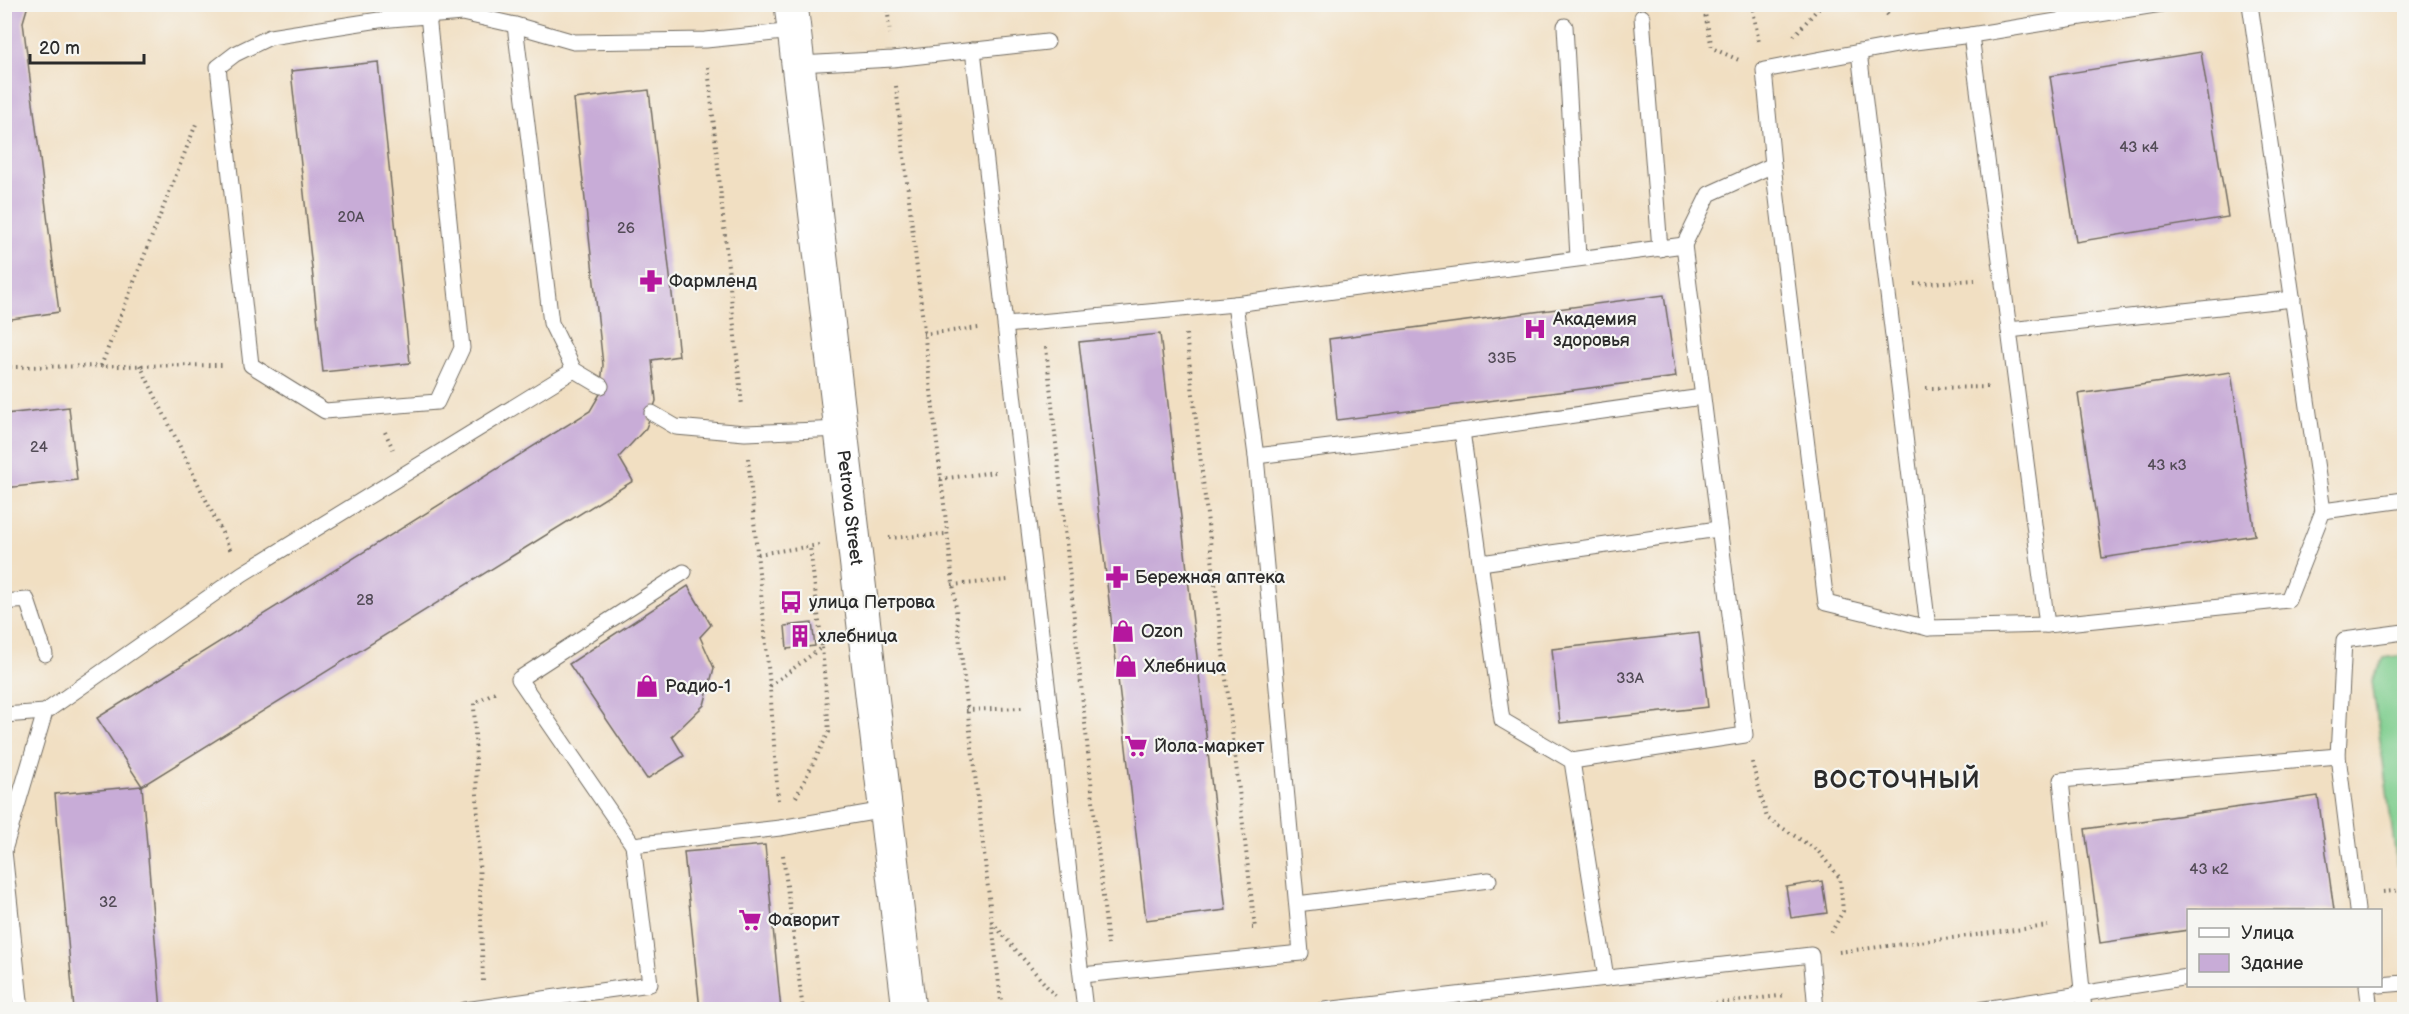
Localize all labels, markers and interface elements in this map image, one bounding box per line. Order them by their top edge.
scale bar [30,27,144,65]
text: 20 m [39,38,80,59]
house number: 43 к4 [2119,138,2159,157]
house number: 20А [338,208,365,227]
house number: 26 [617,219,635,238]
pharmacy icon: Фармленд [638,268,664,294]
place label: Фармленд [669,271,757,292]
place label: Академия здоровья [1552,309,1637,351]
hospital icon: Академия здоровья [1522,316,1548,342]
house number: 33Б [1488,349,1517,368]
house number: 24 [30,438,48,457]
street label: Petrova Street [833,449,867,567]
house number: 43 к3 [2147,456,2187,475]
pharmacy icon: Бережная аптека [1104,564,1130,590]
place label: Бережная аптека [1135,567,1286,588]
bus stop icon: улица Петрова [778,589,804,615]
house number: 28 [356,591,374,610]
place label: улица Петрова [809,592,936,613]
shop icon: Ozon [1110,618,1136,644]
place label: Ozon [1141,621,1183,642]
building icon: хлебница [787,623,813,649]
place label: хлебница [818,626,898,647]
shop icon: Хлебница [1113,653,1139,679]
place label: Хлебница [1144,656,1227,677]
house number: 33А [1616,669,1645,688]
shop icon: Радио-1 [634,673,660,699]
place label: Радио-1 [665,676,731,697]
supermarket icon: Йола-маркет [1123,733,1149,759]
place label: Йола-маркет [1154,736,1265,757]
district label: ВОСТОЧНЫЙ [1813,764,1981,795]
house number: 43 к2 [2189,860,2229,879]
house number: 32 [99,893,117,912]
supermarket icon: Фаворит [737,907,763,933]
legend [2187,909,2382,987]
place label: Фаворит [768,910,841,931]
text: Улица [2241,923,2295,944]
text: Здание [2241,953,2303,974]

